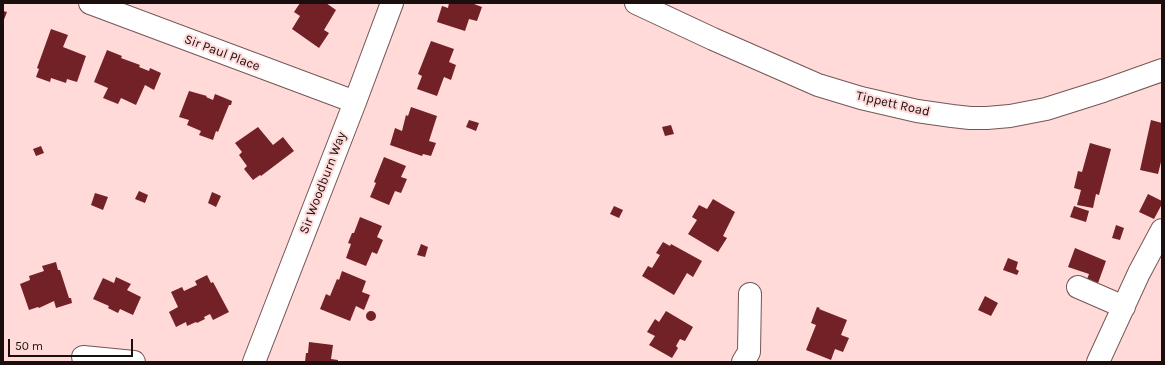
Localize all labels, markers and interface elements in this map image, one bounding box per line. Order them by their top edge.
street label: Sir Paul Place [182,31,262,75]
street label: Tippett Road [855,88,931,120]
street label: Sir Woodburn Way [296,130,350,236]
scale bar [10,331,135,357]
text: 50 m [15,339,43,353]

